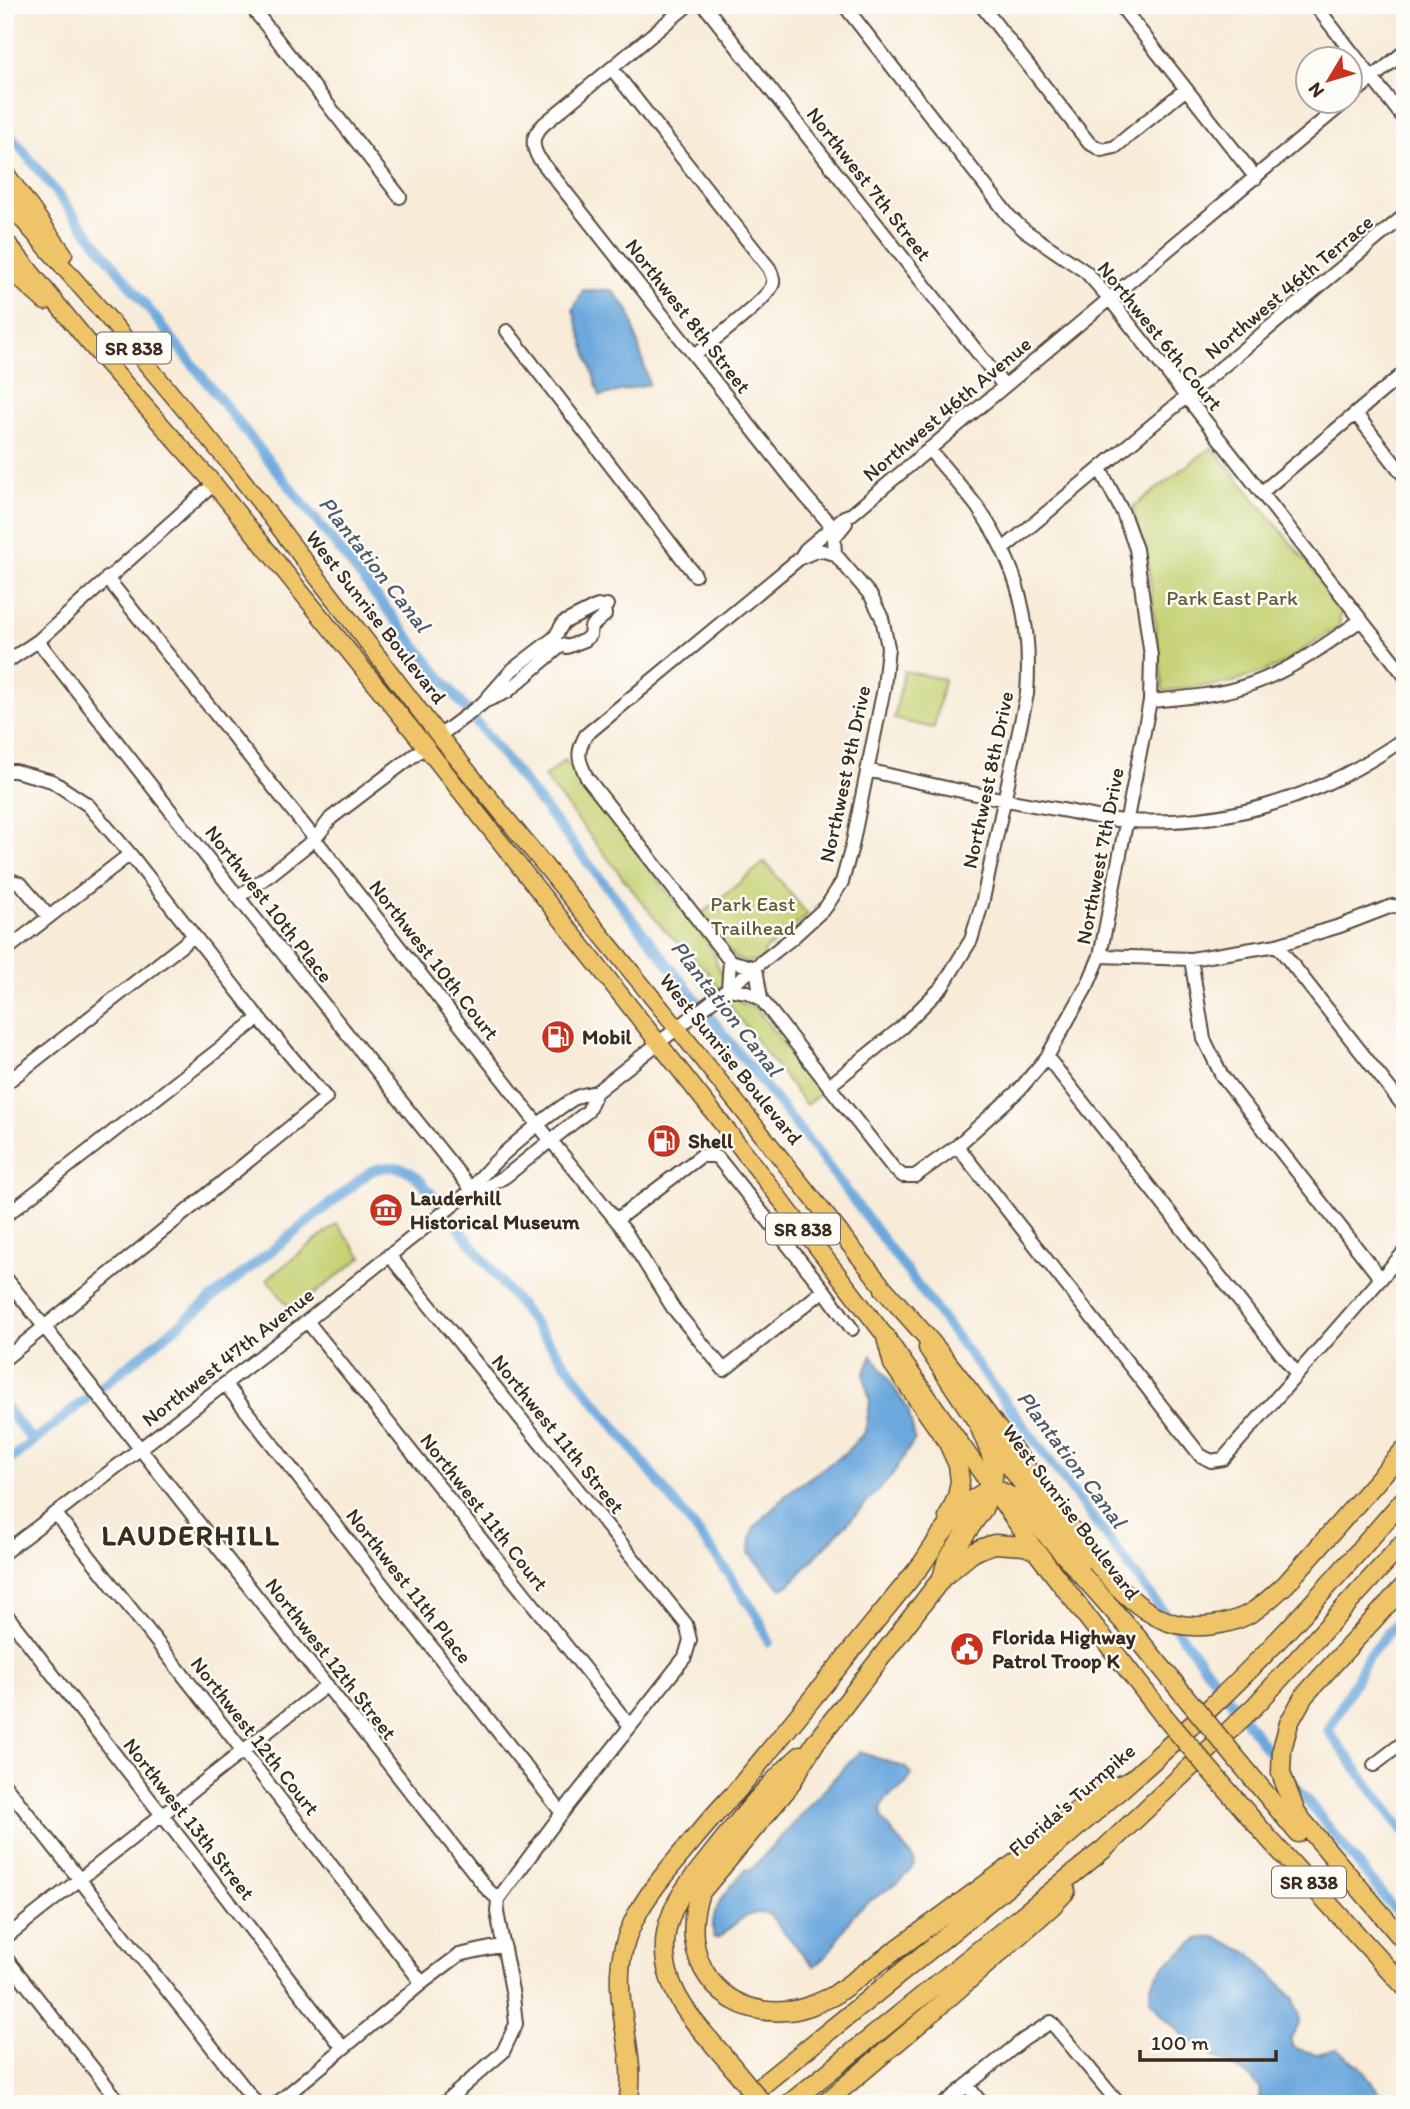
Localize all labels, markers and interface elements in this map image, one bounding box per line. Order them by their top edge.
north arrow [1294,46,1364,116]
text: N [1303,78,1329,102]
street label: Northwest 7th Street [802,102,937,266]
street label: Northwest 46th Terrace [1199,209,1378,364]
street label: Northwest 8th Street [620,233,757,398]
street label: Northwest 6th Court [1092,256,1228,415]
street label: Northwest 46th Avenue [857,331,1036,486]
road number: SR 838 [97,332,171,364]
water label: Plantation Canal [313,490,438,639]
street label: West Sunrise Boulevard [301,525,452,709]
park label: Park East Park [1166,585,1298,610]
street label: Northwest 9th Drive [814,683,875,865]
street label: Northwest 8th Drive [956,689,1019,871]
street label: Northwest 7th Drive [1070,765,1129,946]
street label: Northwest 10th Place [200,820,339,988]
street label: Northwest 10th Court [364,875,505,1045]
park label: Park East Trailhead [710,891,796,940]
water label: Plantation Canal [665,934,790,1083]
street label: West Sunrise Boulevard [655,968,809,1150]
fuel station icon: Mobil [539,1018,577,1056]
place label: Mobil [582,1024,633,1049]
fuel station icon: Shell [645,1122,683,1160]
place label: Shell [688,1128,734,1153]
place label: Lauderhill Historical Museum [410,1185,580,1234]
museum icon: Lauderhill Historical Museum [367,1191,405,1229]
road number: SR 838 [766,1214,840,1245]
street label: Northwest 47th Avenue [137,1282,319,1432]
street label: Northwest 11th Street [487,1349,630,1518]
water label: Plantation Canal [1011,1385,1134,1535]
street label: West Sunrise Boulevard [997,1419,1146,1605]
street label: Northwest 11th Court [415,1428,554,1596]
street label: Northwest 11th Place [341,1503,478,1668]
district label: LAUDERHILL [101,1518,281,1552]
street label: Northwest 12th Street [260,1573,402,1745]
place label: Florida Highway Patrol Troop K [992,1624,1136,1674]
public building icon: Florida Highway Patrol Troop K [948,1630,986,1668]
street label: Northwest 12th Court [186,1651,325,1820]
street label: Northwest 13th Street [118,1733,261,1905]
street label: Florida's Turnpike [1003,1738,1140,1862]
road number: SR 838 [1272,1866,1346,1898]
scale bar [1140,2018,1277,2062]
text: 100 m [1151,2030,1209,2055]

